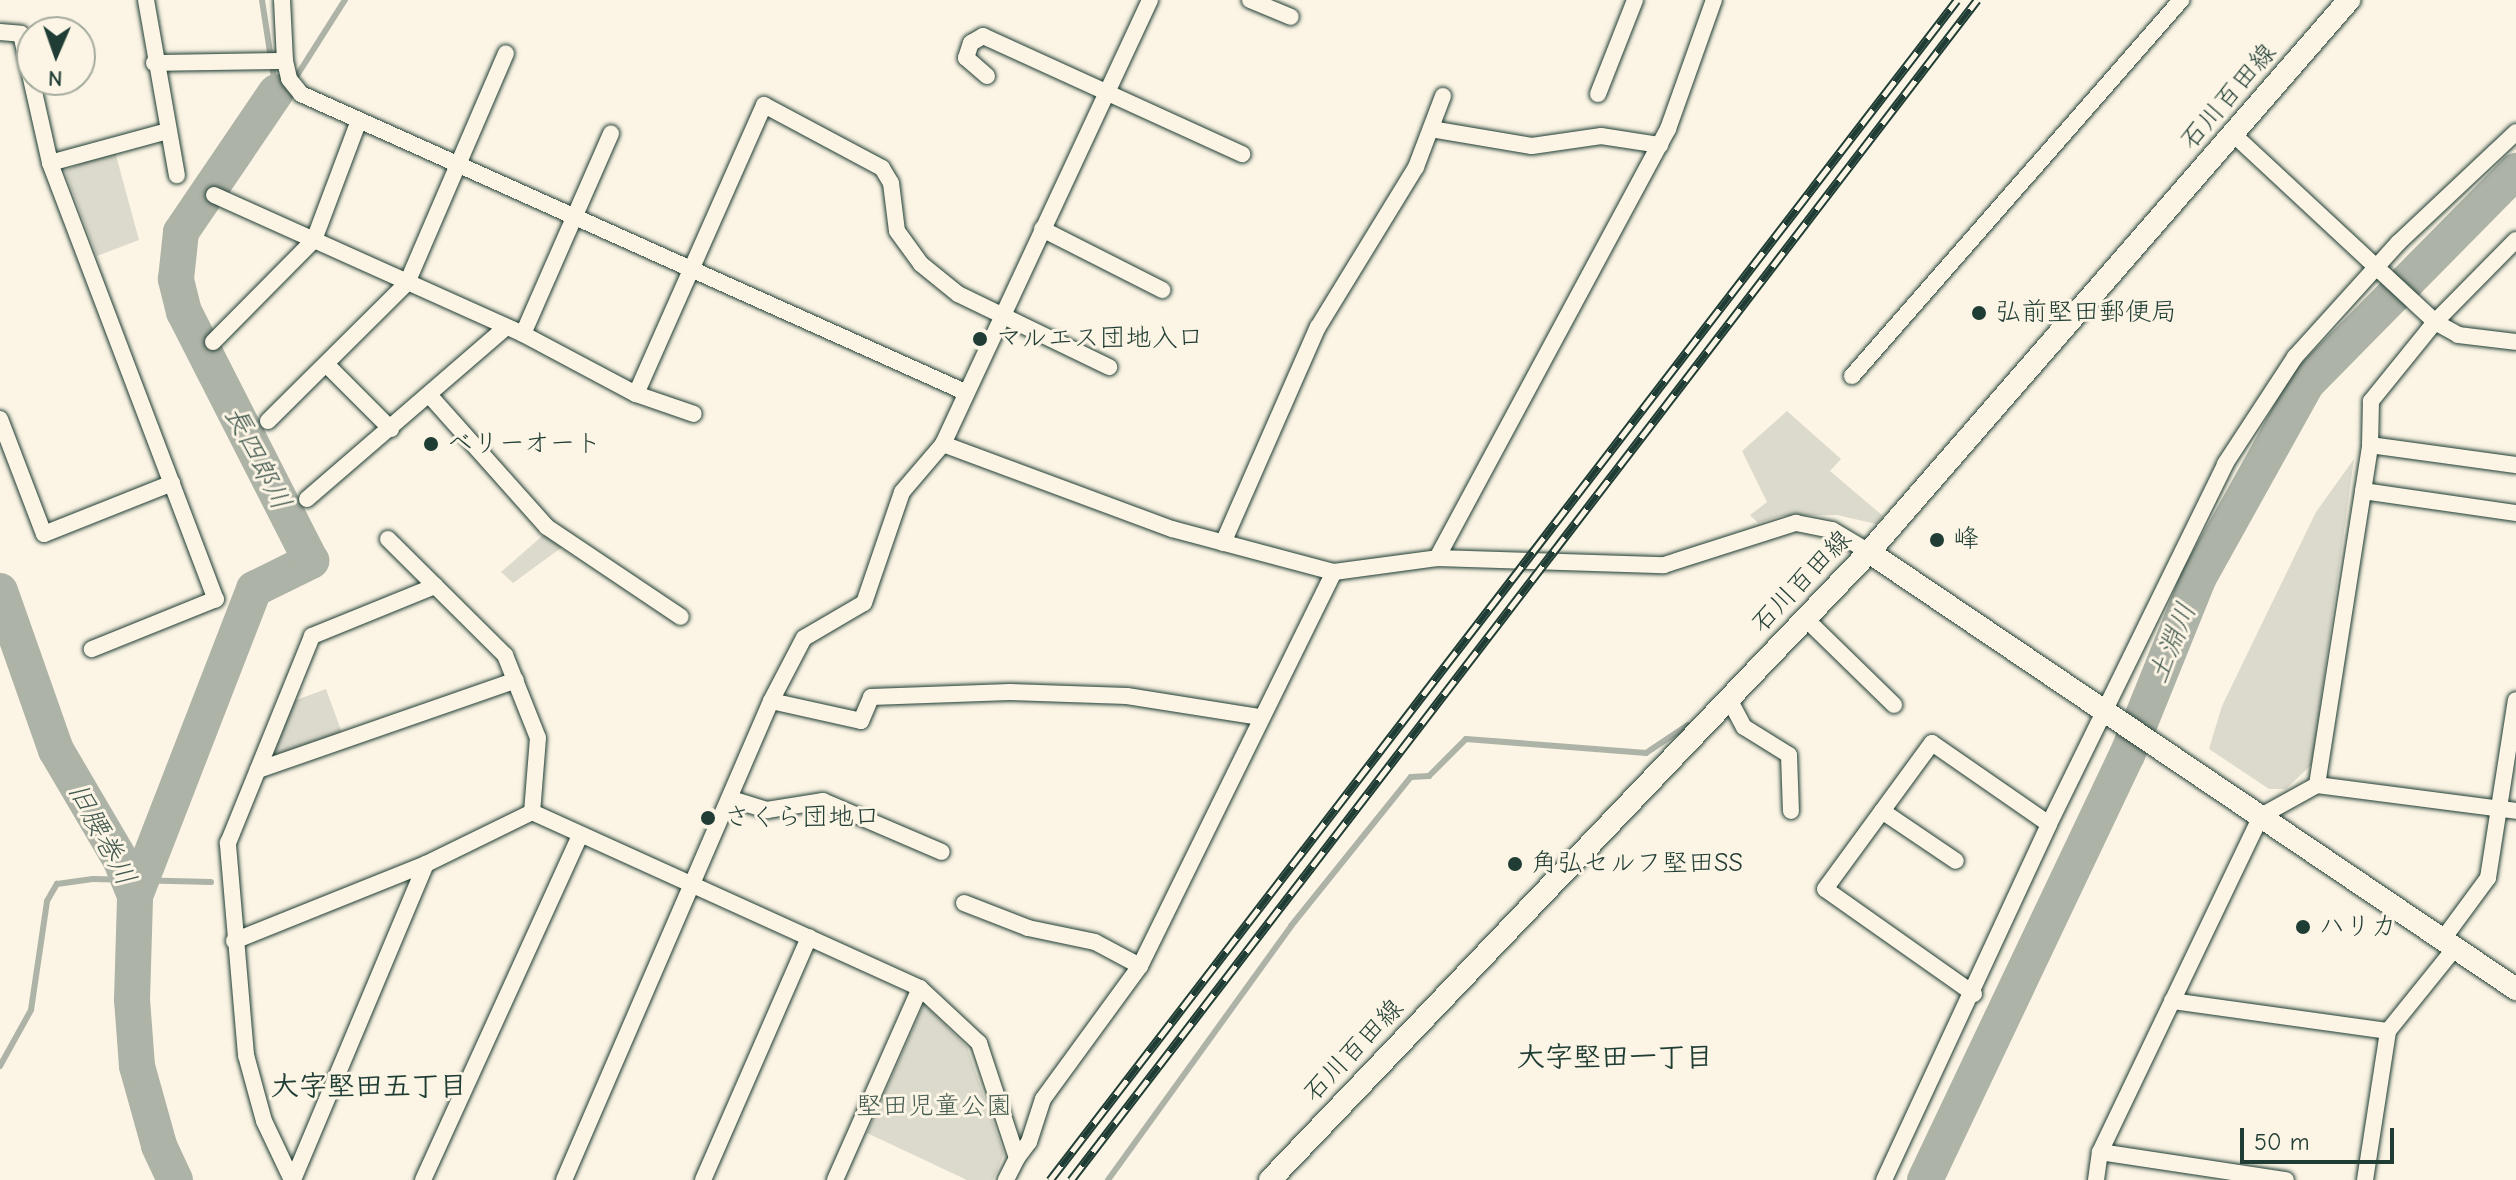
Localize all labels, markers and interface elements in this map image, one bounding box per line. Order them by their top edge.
north arrow [16,16,96,96]
street label: 石川百田線 [2175,38,2283,156]
text: N [48,65,63,91]
place label: 弘前堅田郵便局 [1995,297,2177,329]
marker: 弘前堅田郵便局 [1970,304,1988,322]
place label: マルエス団地入口 [996,323,1204,355]
marker: マルエス団地入口 [971,330,989,348]
water label: 長四郎川 [218,400,298,516]
place label: ベリーオート [447,428,603,460]
marker: ベリーオート [422,435,440,453]
street label: 石川百田線 [1746,524,1858,640]
place label: 峰 [1953,524,1979,556]
marker: 峰 [1928,531,1946,549]
water label: 土淵川 [2141,598,2203,688]
water label: 旧腰巻川 [61,777,143,891]
place label: さくら団地口 [724,802,880,834]
marker: さくら団地口 [699,809,717,827]
place label: 角弘セルフ堅田SS [1531,848,1742,880]
marker: 角弘セルフ堅田SS [1506,855,1524,873]
place label: ハリカ [2319,911,2397,943]
marker: ハリカ [2294,918,2312,936]
street label: 石川百田線 [1298,993,1410,1109]
district label: 大字堅田一丁目 [1517,1040,1713,1074]
district label: 大字堅田五丁目 [271,1069,467,1103]
park label: 堅田児童公園 [856,1091,1012,1123]
scale bar [2244,1112,2398,1162]
text: 50 m [2254,1128,2310,1156]

